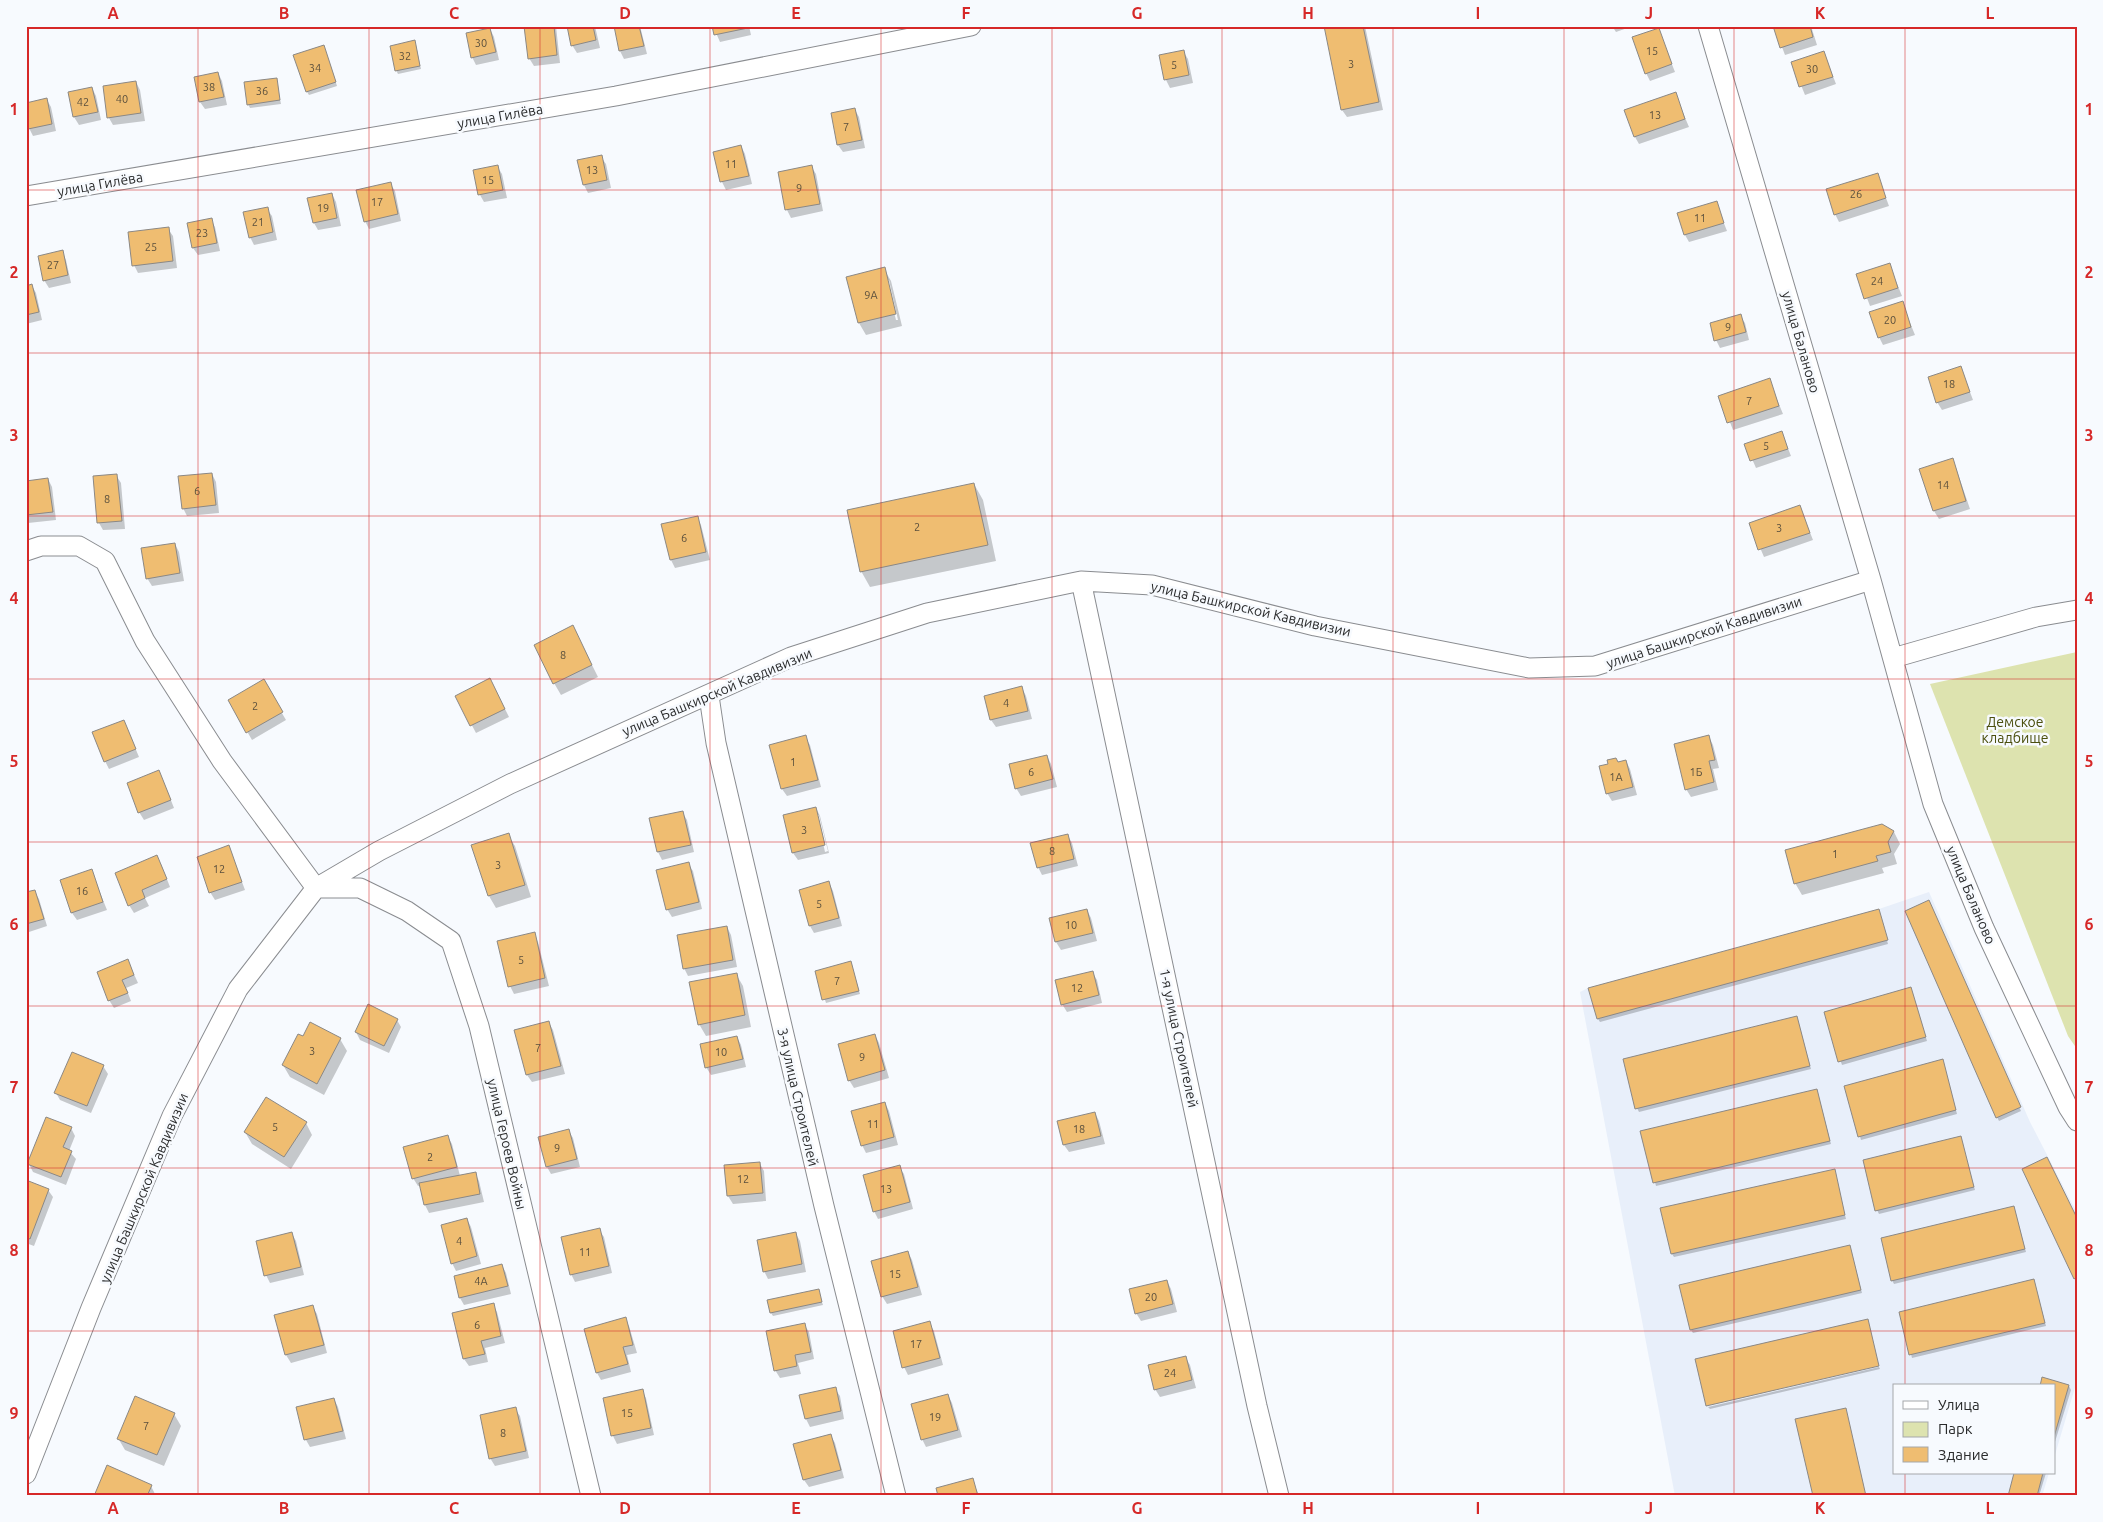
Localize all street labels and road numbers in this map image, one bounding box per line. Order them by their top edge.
street label: улица Гилёва [456,101,544,131]
street label: улица Гилёва [56,169,144,199]
street label: улица Баланово [1779,289,1823,395]
street label: улица Башкирской Кавдивизии [1149,578,1353,640]
street label: улица Башкирской Кавдивизии [1604,593,1804,671]
street label: улица Башкирской Кавдивизии [620,645,814,739]
street label: улица Баланово [1943,844,1999,946]
street label: 1-я улица Строителей [1156,967,1202,1109]
street label: 3-я улица Строителей [774,1026,822,1168]
street label: улица Героев Войны [484,1077,530,1211]
street label: улица Башкирской Кавдивизии [97,1091,191,1285]

